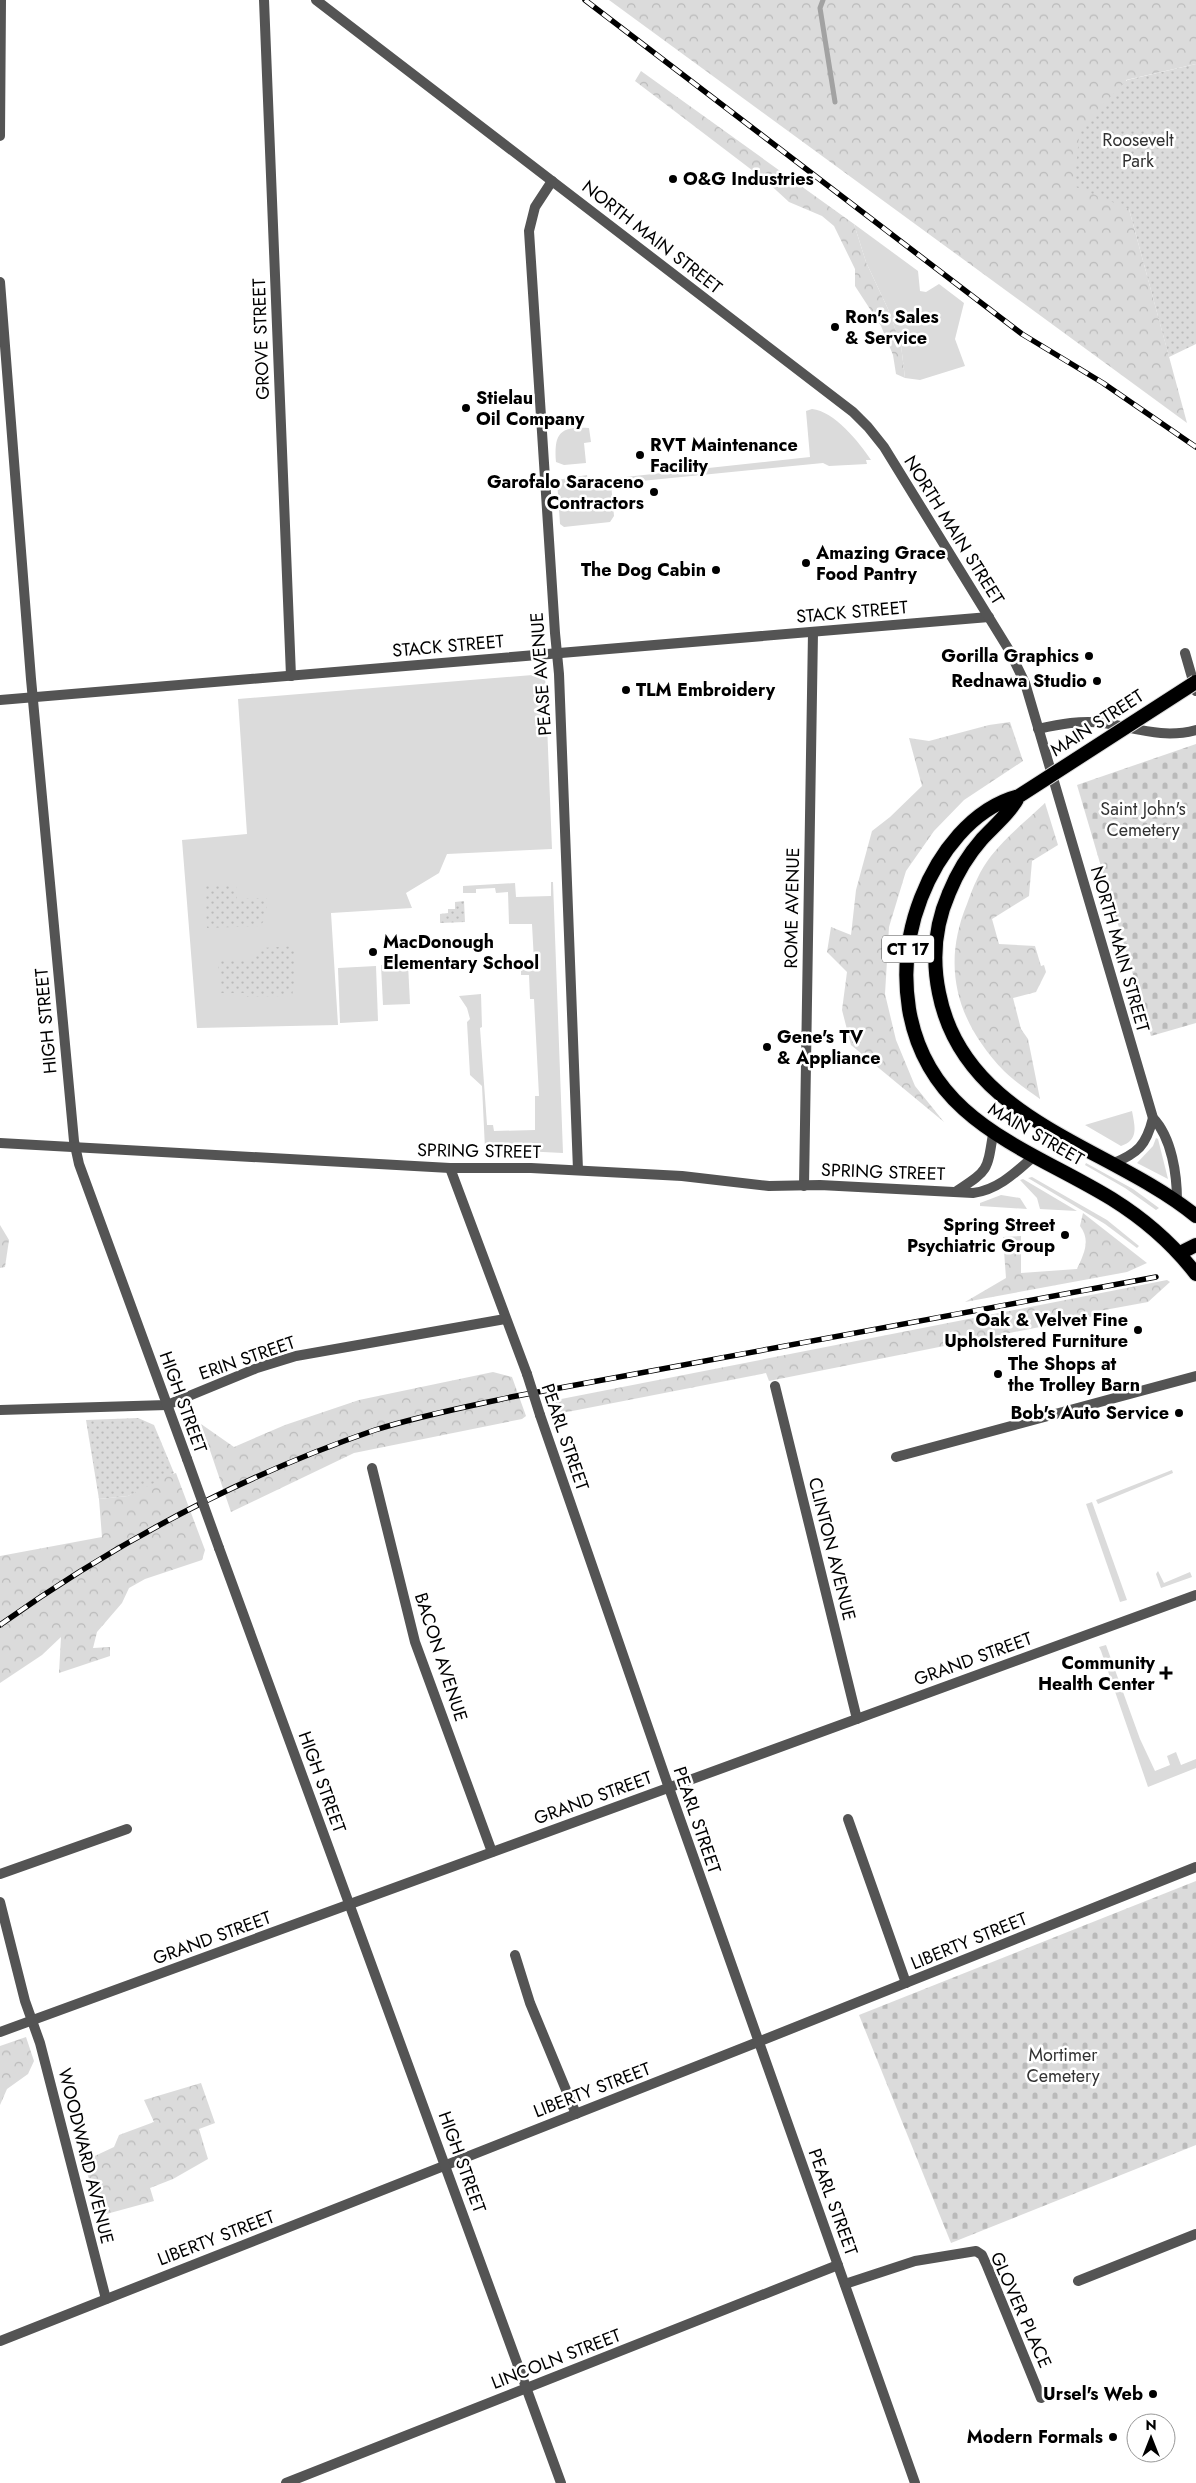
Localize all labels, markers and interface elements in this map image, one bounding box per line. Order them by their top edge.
park label: Roosevelt Park [1102,127,1174,174]
place label: O&G Industries [683,166,814,192]
marker: O&G Industries [667,173,679,185]
street label: NORTH MAIN STREET [576,174,728,300]
street label: GROVE STREET [246,277,276,400]
place label: Ron's Sales & Service [845,304,939,351]
marker: Ron's Sales & Service [829,321,841,333]
place label: Stielau Oil Company [476,385,585,432]
marker: Stielau Oil Company [460,402,472,414]
place label: RVT Maintenance Facility [650,432,798,479]
marker: RVT Maintenance Facility [634,449,646,461]
street label: NORTH MAIN STREET [898,450,1011,610]
place label: Garofalo Saraceno Contractors [487,469,644,516]
marker: Garofalo Saraceno Contractors [648,486,660,498]
place label: Amazing Grace Food Pantry [815,540,946,587]
place label: The Dog Cabin [581,557,706,583]
marker: Amazing Grace Food Pantry [800,557,812,569]
marker: The Dog Cabin [710,564,722,576]
street label: STACK STREET [795,594,910,630]
street label: PEASE AVENUE [524,611,558,737]
street label: STACK STREET [391,628,506,664]
place label: Gorilla Graphics [941,643,1079,669]
marker: Gorilla Graphics [1083,650,1095,662]
place label: Rednawa Studio [951,668,1087,694]
marker: Rednawa Studio [1091,675,1103,687]
place label: TLM Embroidery [636,677,776,703]
street label: MAIN STREET [1045,683,1149,763]
marker: TLM Embroidery [620,684,632,696]
park label: Saint John's Cemetery [1100,796,1186,843]
street label: ROME AVENUE [778,847,806,969]
street label: NORTH MAIN STREET [1084,863,1156,1036]
place label: MacDonough Elementary School [383,929,539,976]
road number: CT 17 [882,936,934,962]
marker: MacDonough Elementary School [367,946,379,958]
street label: HIGH STREET [28,966,64,1075]
place label: Gene's TV & Appliance [777,1024,880,1071]
marker: Gene's TV & Appliance [761,1041,773,1053]
street label: MAIN STREET [983,1096,1089,1172]
street label: SPRING STREET [417,1137,542,1165]
street label: SPRING STREET [821,1157,946,1187]
place label: Spring Street Psychiatric Group [907,1212,1055,1259]
marker: Spring Street Psychiatric Group [1059,1229,1071,1241]
place label: Oak & Velvet Fine Upholstered Furniture [944,1307,1128,1354]
marker: Oak & Velvet Fine Upholstered Furniture [1132,1324,1144,1336]
street label: ERIN STREET [195,1329,299,1387]
street label: HIGH STREET [153,1348,214,1457]
place label: The Shops at the Trolley Barn [1008,1351,1140,1398]
marker: The Shops at the Trolley Barn [992,1368,1004,1380]
street label: PEARL STREET [535,1380,596,1495]
place label: Bob's Auto Service [1010,1400,1169,1426]
marker: Bob's Auto Service [1173,1407,1185,1419]
street label: CLINTON AVENUE [802,1475,862,1623]
street label: BACON AVENUE [408,1589,474,1725]
street label: GRAND STREET [910,1625,1036,1692]
place label: Community Health Center [1038,1650,1156,1697]
marker: Community Health Center [1159,1666,1173,1680]
street label: HIGH STREET [292,1728,353,1837]
street label: PEARL STREET [667,1763,728,1878]
street label: GRAND STREET [530,1764,656,1831]
street label: GRAND STREET [149,1904,275,1971]
street label: LIBERTY STREET [907,1906,1032,1976]
park label: Mortimer Cemetery [1026,2042,1100,2089]
street label: LIBERTY STREET [530,2056,655,2124]
street label: WOODWARD AVENUE [52,2065,120,2247]
street label: HIGH STREET [432,2108,493,2217]
street label: PEARL STREET [802,2145,865,2260]
street label: LIBERTY STREET [154,2204,279,2272]
street label: GLOVER PLACE [984,2248,1058,2372]
street label: LINCOLN STREET [487,2322,625,2396]
place label: Ursel's Web [1043,2381,1143,2407]
marker: Ursel's Web [1147,2388,1159,2400]
north arrow [1126,2413,1176,2463]
text: N [1145,2415,1157,2435]
place label: Modern Formals [967,2424,1103,2450]
marker: Modern Formals [1107,2431,1119,2443]

